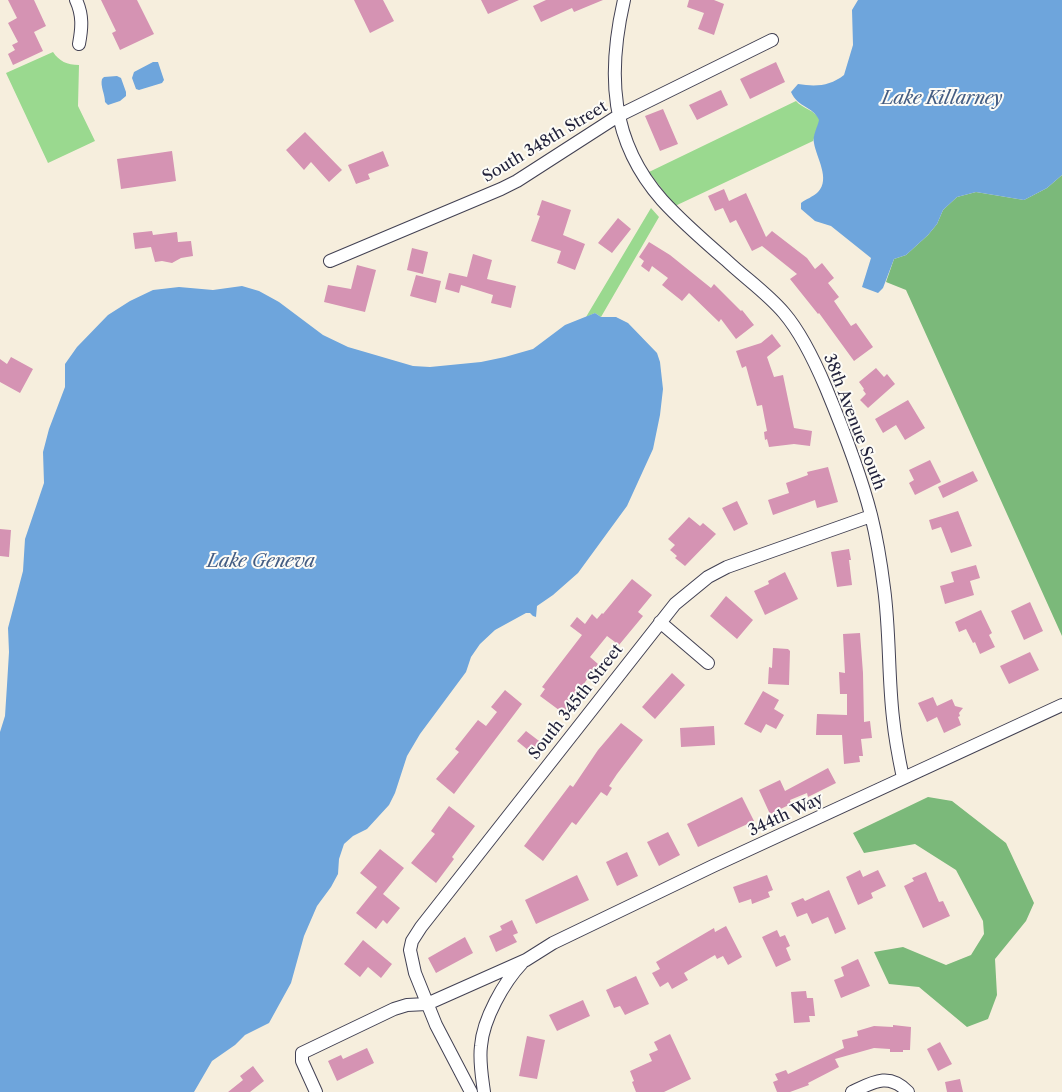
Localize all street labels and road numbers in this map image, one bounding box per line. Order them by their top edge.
street label: South 348th Street [479,97,611,187]
street label: 38th Avenue South [819,351,889,493]
street label: South 345th Street [525,640,627,764]
street label: 344th Way [746,789,826,841]

